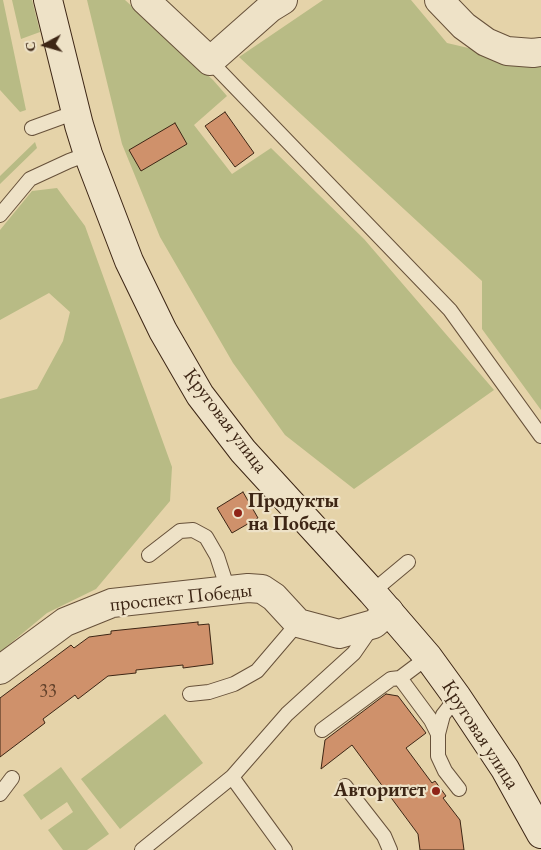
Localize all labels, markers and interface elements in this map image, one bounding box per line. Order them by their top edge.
north arrow [20,20,70,70]
text: С [21,41,40,52]
street label: Круговая улица [178,364,272,478]
place label: Продукты на Победе [248,490,339,537]
marker: Продукты на Победе [232,507,244,519]
street label: проспект Победы [109,579,253,617]
street label: Круговая улица [436,676,524,794]
house number: 33 [39,681,57,703]
place label: Авторитет [334,779,426,803]
marker: Авторитет [430,785,442,797]

